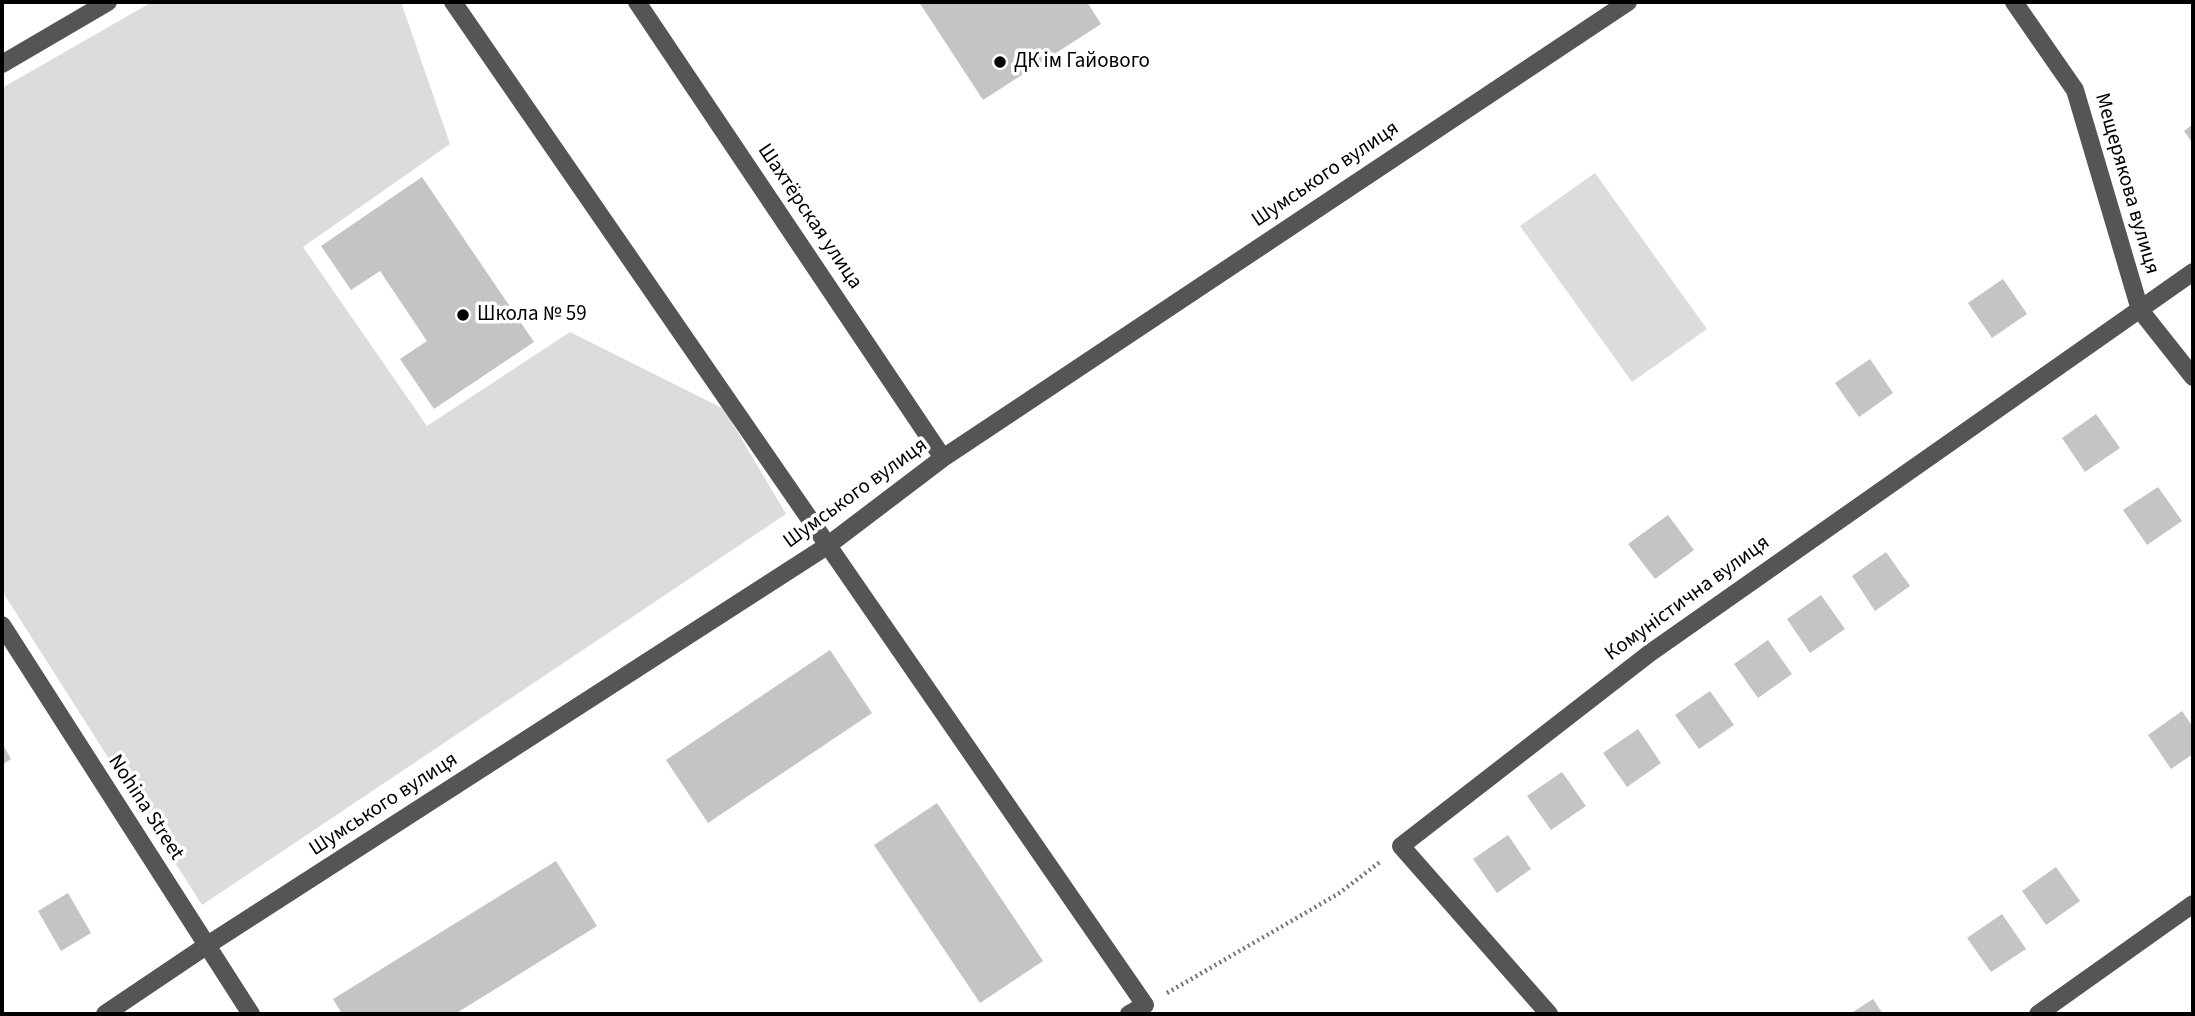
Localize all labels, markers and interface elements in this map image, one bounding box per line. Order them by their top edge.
place label: ДК ім Гайового [1014,49,1150,75]
marker: ДК ім Гайового [992,54,1008,70]
street label: Мещерякова вулиця [2088,91,2164,277]
street label: Шумського вулиця [1248,116,1404,234]
street label: Шахтёрская улица [751,140,867,294]
place label: Школа № 59 [477,302,587,328]
marker: Школа № 59 [455,307,471,323]
street label: Шумського вулиця [779,433,933,555]
street label: Комуністична вулиця [1601,531,1775,667]
street label: Шумського вулиця [305,748,463,862]
street label: Nohina Street [102,751,188,865]

